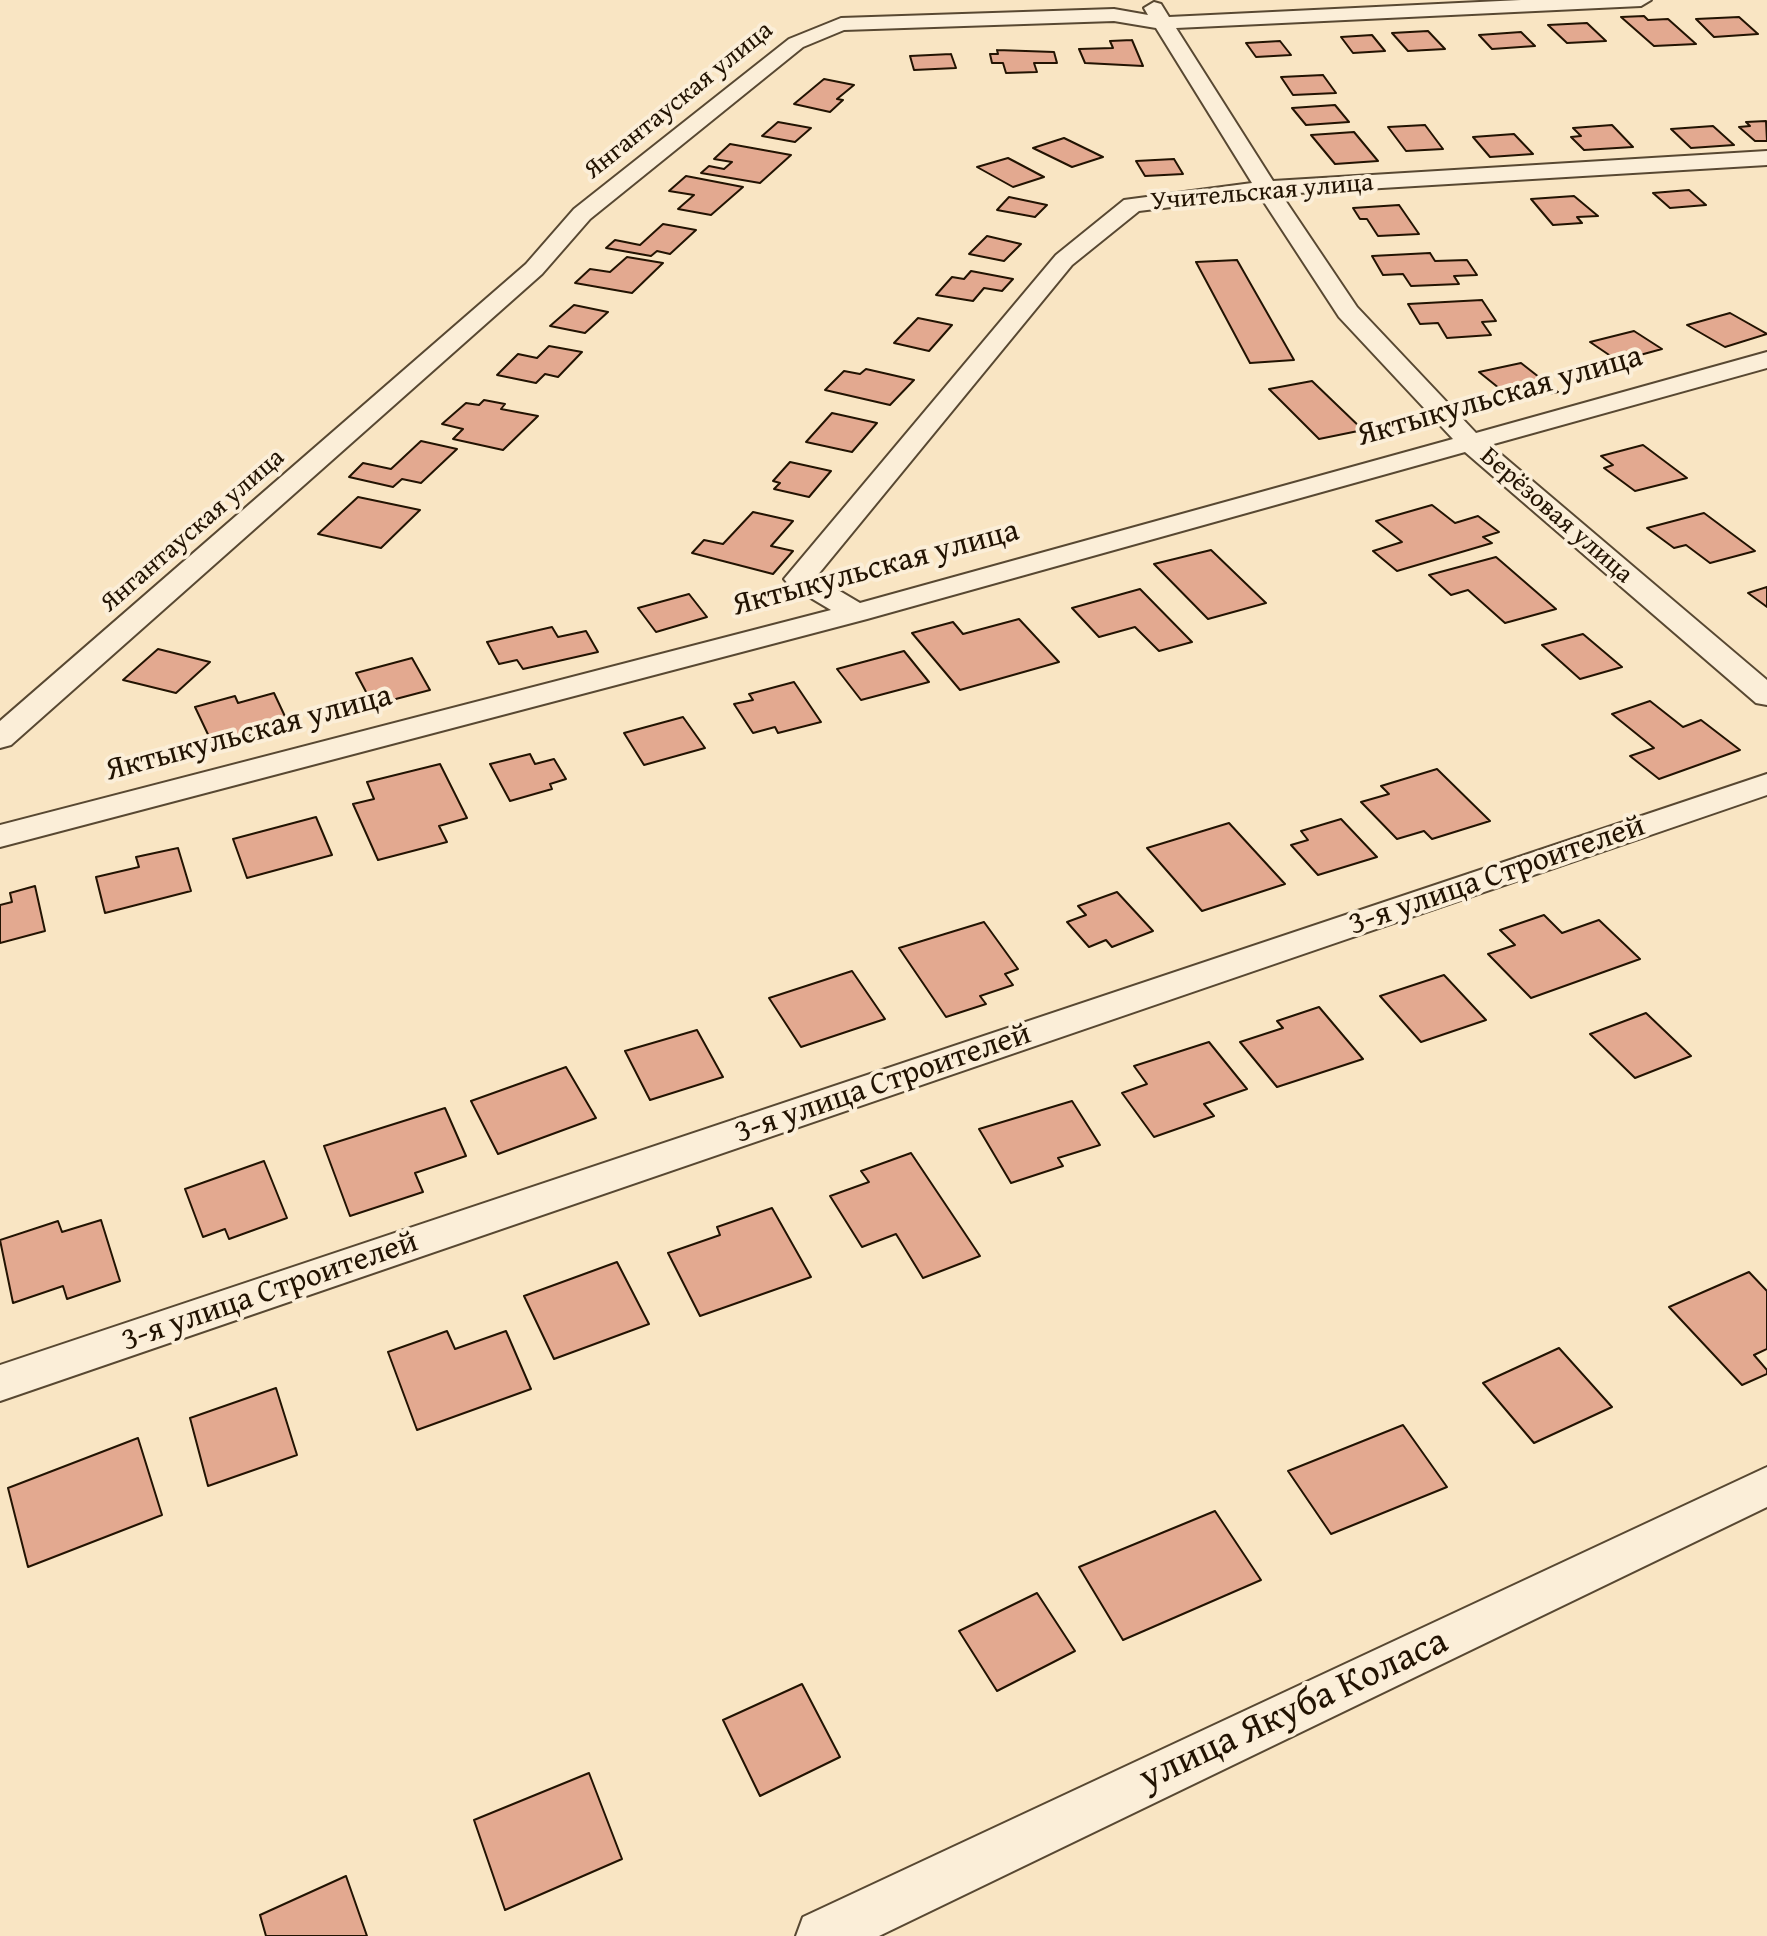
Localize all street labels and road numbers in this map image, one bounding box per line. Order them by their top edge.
street label: Янгантауская улица [578,15,780,187]
street label: Учительская улица [1149,168,1375,218]
street label: Яктыкульская улица [1353,338,1647,456]
street label: Берёзовая улица [1473,441,1639,591]
street label: Янгантауская улица [95,443,291,619]
street label: Яктыкульская улица [729,512,1023,626]
street label: Яктыкульская улица [102,677,396,791]
street label: 3-я улица Строителей [1344,807,1650,945]
street label: 3-я улица Строителей [730,1015,1036,1153]
street label: 3-я улица Строителей [117,1223,423,1361]
street label: улица Якуба Коласа [1133,1620,1455,1802]

